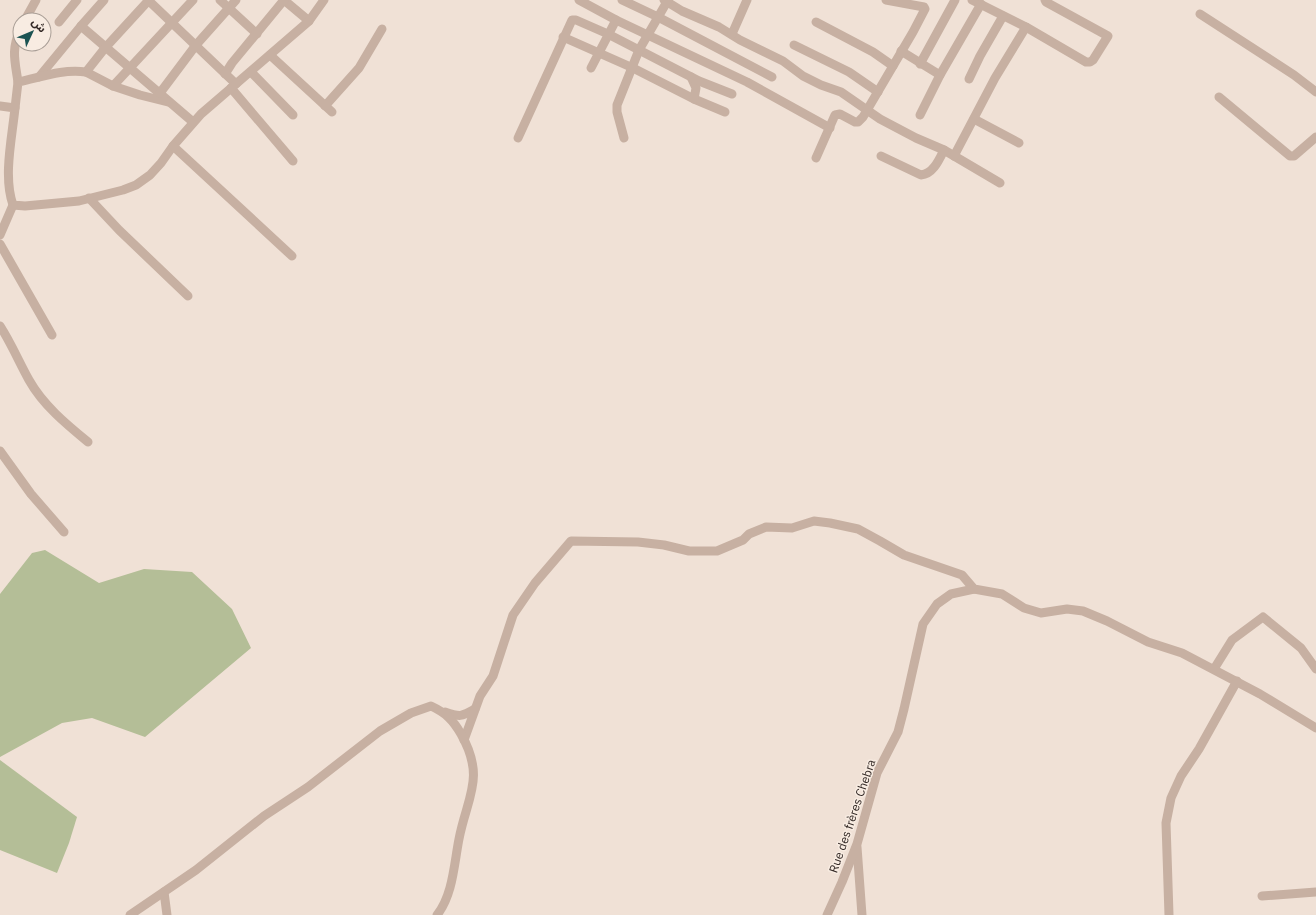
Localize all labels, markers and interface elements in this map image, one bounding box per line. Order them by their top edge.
north arrow [12,12,52,52]
text: ش [29,15,49,35]
street label: Rue des frères Chebra [826,757,879,875]

